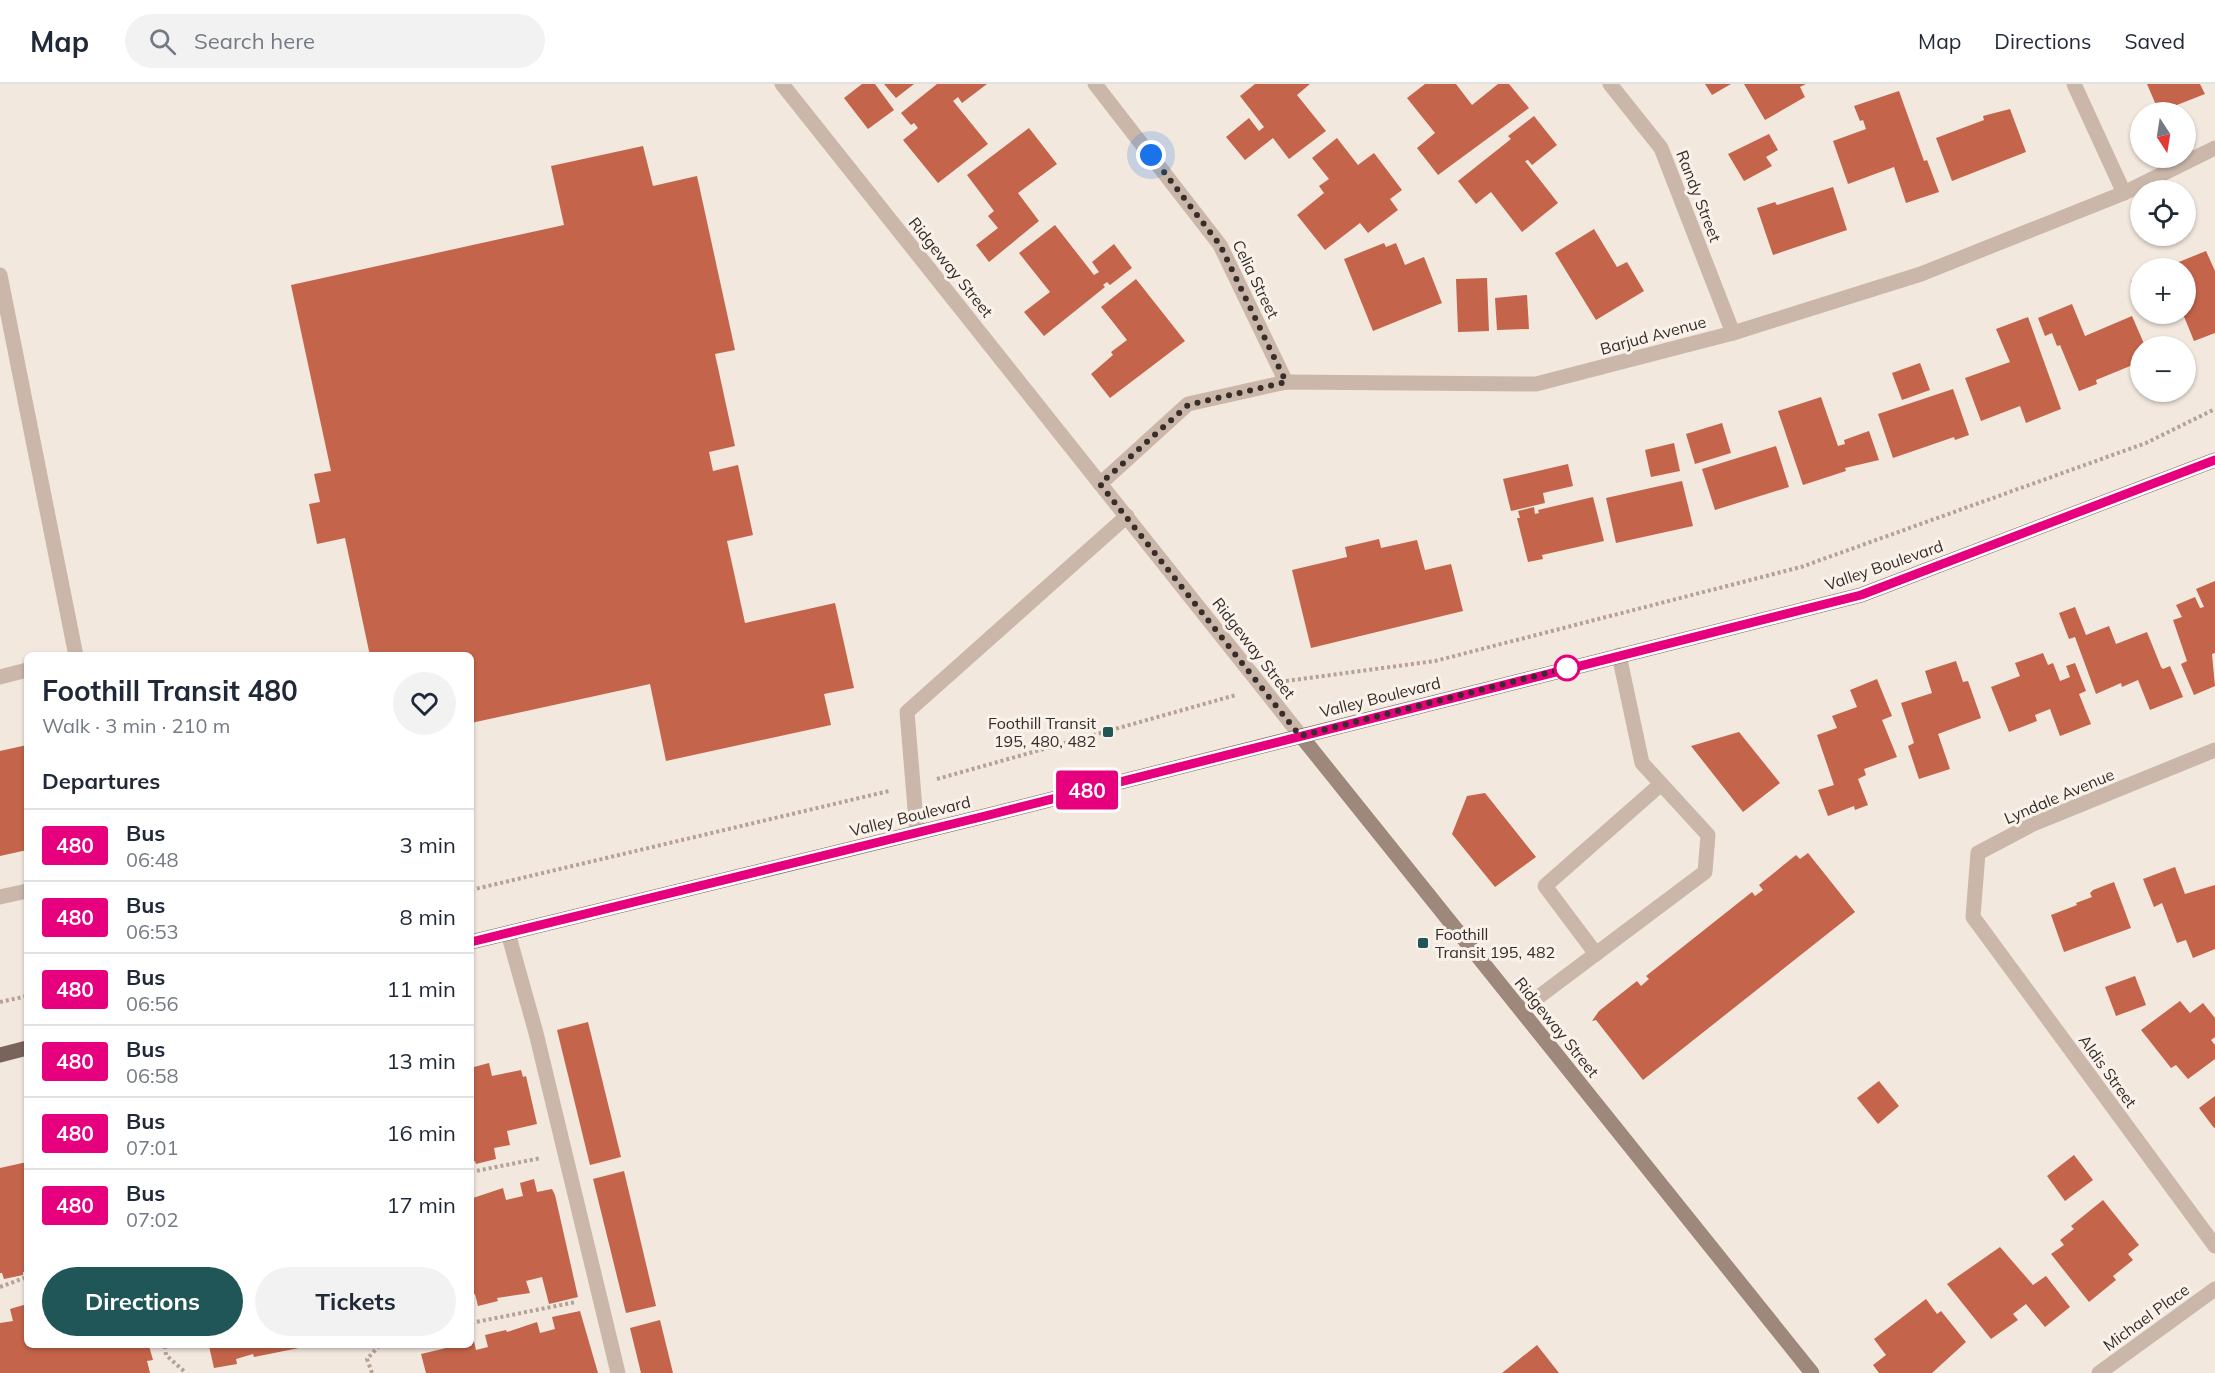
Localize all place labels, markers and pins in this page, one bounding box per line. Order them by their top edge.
unlabelled marker [1554,655,1580,681]
place label: Foothill Transit 195, 480, 482 [988,713,1096,751]
marker: Foothill Transit 195, 480, 482 [1101,725,1115,739]
place label: Foothill Transit 195, 482 [1435,924,1555,962]
marker: Foothill Transit 195, 482 [1416,936,1430,950]

